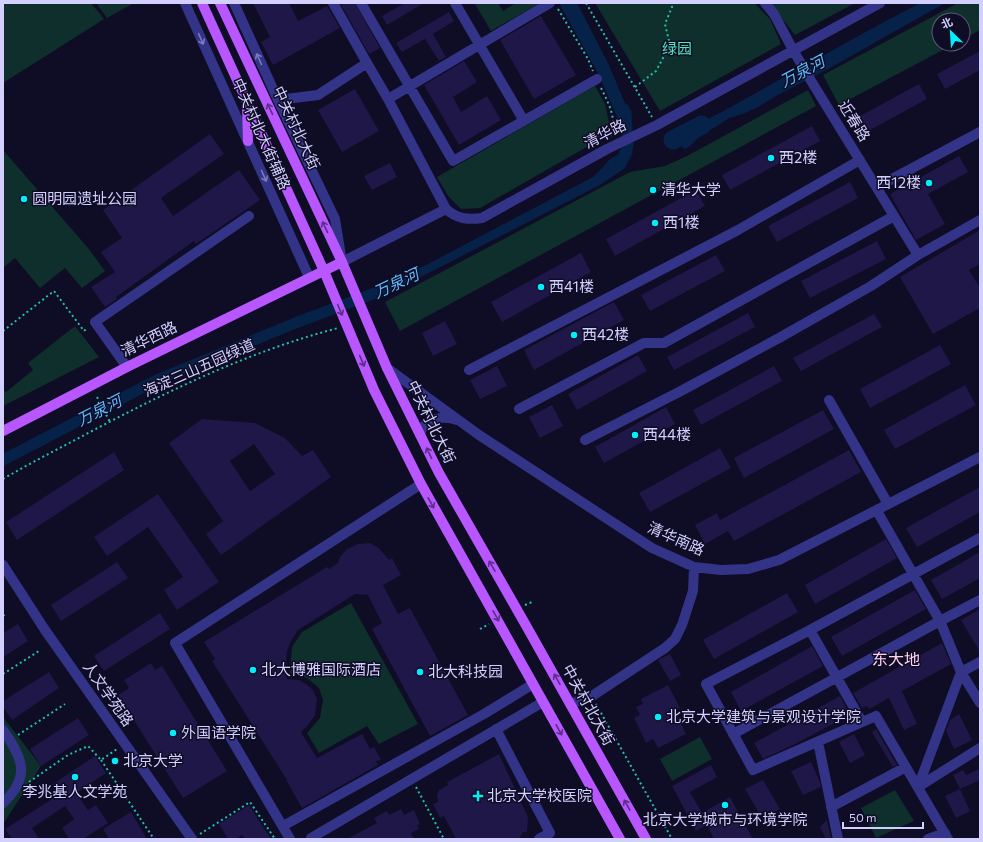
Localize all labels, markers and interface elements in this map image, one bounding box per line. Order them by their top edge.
north arrow [931,12,971,52]
text: 北 [939,14,954,31]
one-way arrow [198,32,206,44]
park label: 绿园 [662,39,692,57]
water label: 万泉河 [776,49,830,90]
one-way arrow [255,54,262,66]
street label: 中关村北大街辅路 [229,75,295,192]
street label: 中关村北大街 [270,83,324,172]
street label: 近春路 [835,97,874,144]
one-way arrow [266,104,273,116]
street label: 清华路 [580,115,629,151]
place label: 西2楼 [779,148,817,166]
marker: 西2楼 [766,153,776,163]
one-way arrow [261,170,268,182]
place label: 西12楼 [876,173,921,191]
marker: 西12楼 [924,178,934,188]
place label: 清华大学 [661,180,721,198]
marker: 清华大学 [648,185,658,195]
place label: 圆明园遗址公园 [32,189,137,207]
marker: 圆明园遗址公园 [19,194,29,204]
place label: 西1楼 [663,213,699,231]
marker: 西1楼 [650,218,660,228]
one-way arrow [321,221,328,233]
water label: 万泉河 [370,263,424,301]
place label: 西41楼 [549,277,594,295]
marker: 西41楼 [536,282,546,292]
one-way arrow [337,304,345,316]
street label: 清华西路 [118,317,179,359]
place label: 西42楼 [582,325,629,343]
marker: 西42楼 [569,330,579,340]
street label: 海淀三山五园绿道 [140,334,257,400]
one-way arrow [359,355,366,367]
street label: 中关村北大街 [404,377,460,466]
water label: 万泉河 [73,389,127,429]
place label: 西44楼 [643,425,691,443]
marker: 西44楼 [630,430,640,440]
one-way arrow [425,447,432,459]
one-way arrow [428,497,436,509]
street label: 清华南路 [645,518,707,559]
one-way arrow [488,560,496,572]
one-way arrow [492,610,500,622]
district label: 东大地 [872,649,920,668]
street label: 人文学苑路 [80,658,138,729]
place label: 北大博雅国际酒店 [261,660,381,678]
street label: 中关村北大街 [559,661,619,748]
place label: 北大科技园 [428,662,503,680]
marker: 北大博雅国际酒店 [248,665,258,675]
marker: 北大科技园 [415,667,425,677]
one-way arrow [552,674,560,686]
place label: 北京大学建筑与景观设计学院 [666,707,861,725]
marker: 北京大学建筑与景观设计学院 [653,712,663,722]
place label: 外国语学院 [181,723,256,741]
one-way arrow [555,724,563,736]
marker: 外国语学院 [168,728,178,738]
place label: 北京大学 [123,751,183,769]
marker: 北京大学 [110,756,120,766]
marker: 李兆基人文学苑 [70,772,80,782]
place label: 李兆基人文学苑 [22,782,128,800]
place label: 北京大学校医院 [487,786,592,804]
marker: 北京大学校医院 [472,790,484,802]
one-way arrow [623,799,630,811]
marker: 北京大学城市与环境学院 [720,800,730,810]
scale bar [843,804,923,830]
place label: 北京大学城市与环境学院 [642,810,808,828]
text: 50 m [849,810,877,824]

